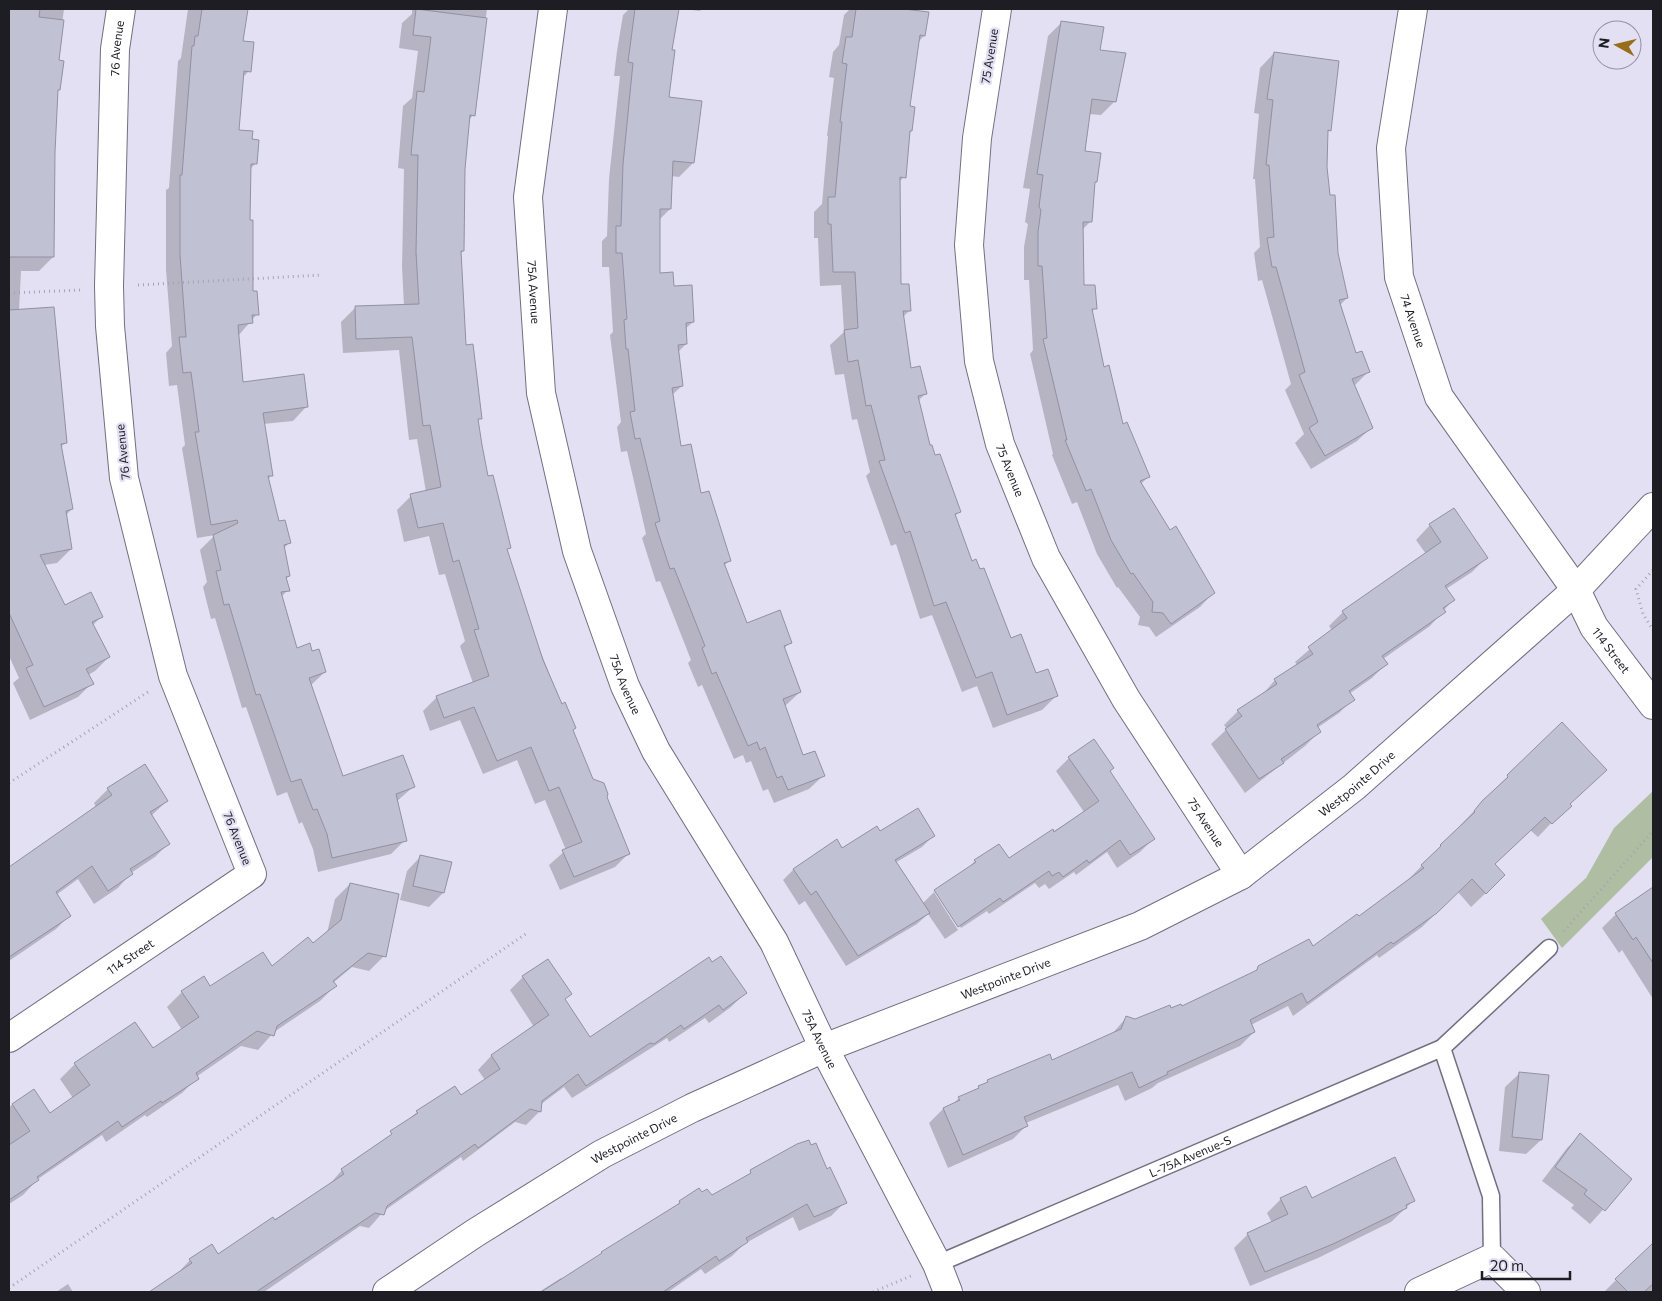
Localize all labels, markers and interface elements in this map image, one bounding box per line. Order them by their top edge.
street label: 76 Avenue [107,19,126,76]
north arrow [1592,20,1642,70]
street label: 75 Avenue [978,27,1000,85]
text: N [1594,37,1613,50]
street label: 75A Avenue [525,260,543,324]
street label: 74 Avenue [1398,292,1429,349]
street label: 76 Avenue [112,423,132,481]
street label: 75 Avenue [994,442,1027,498]
street label: 114 Street [1590,624,1633,676]
street label: 75A Avenue [607,652,644,716]
street label: Westpointe Drive [1316,747,1397,819]
street label: 75 Avenue [1185,795,1228,849]
street label: 76 Avenue [221,809,255,867]
street label: 114 Street [104,935,156,977]
street label: Westpointe Drive [959,954,1052,1002]
street label: 75A Avenue [800,1007,840,1070]
street label: Westpointe Drive [588,1110,679,1166]
street label: L-75A Avenue-S [1147,1132,1233,1180]
scale bar [1482,1248,1570,1280]
text: 20 m [1490,1256,1524,1274]

